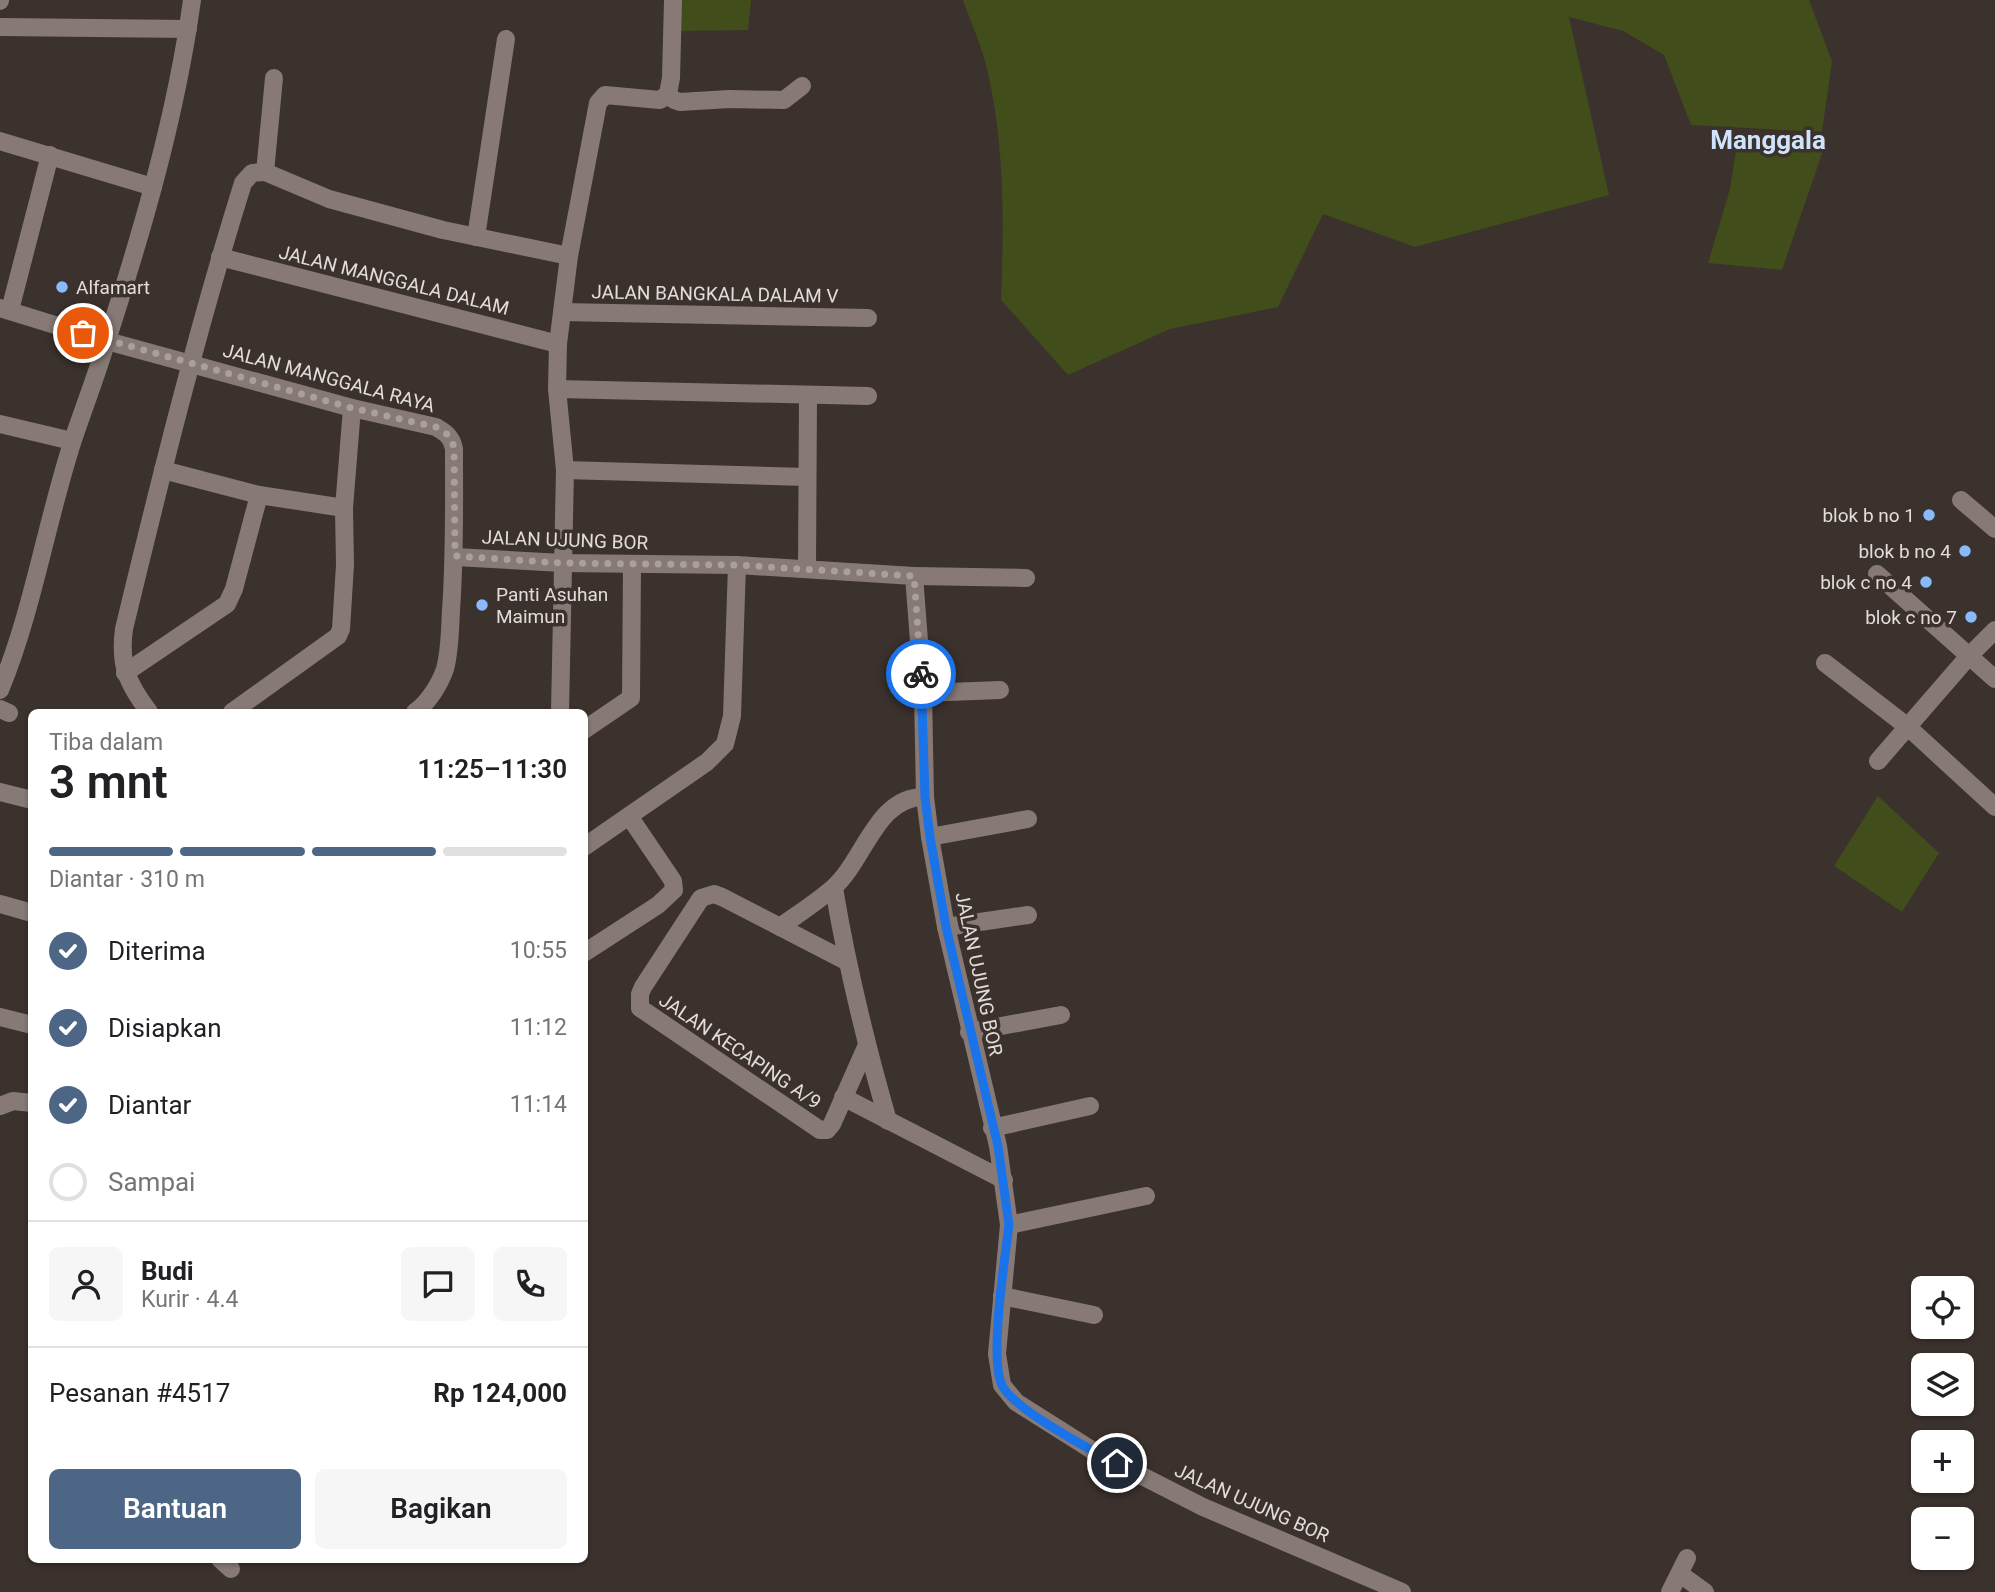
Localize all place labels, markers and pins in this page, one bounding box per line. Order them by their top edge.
place label: Alfamart [76,276,150,299]
marker: Alfamart [54,279,70,295]
pin [53,303,113,363]
place label: blok b no 1 [1822,504,1915,527]
marker: blok b no 1 [1921,507,1937,523]
place label: blok b no 4 [1858,540,1951,563]
marker: blok b no 4 [1957,543,1973,559]
place label: blok c no 4 [1820,571,1912,594]
marker: blok c no 4 [1918,574,1934,590]
place label: Panti Asuhan Maimun [496,583,608,628]
marker: Panti Asuhan Maimun [474,597,490,613]
place label: blok c no 7 [1865,606,1957,629]
marker: blok c no 7 [1963,609,1979,625]
pin [1087,1433,1147,1493]

